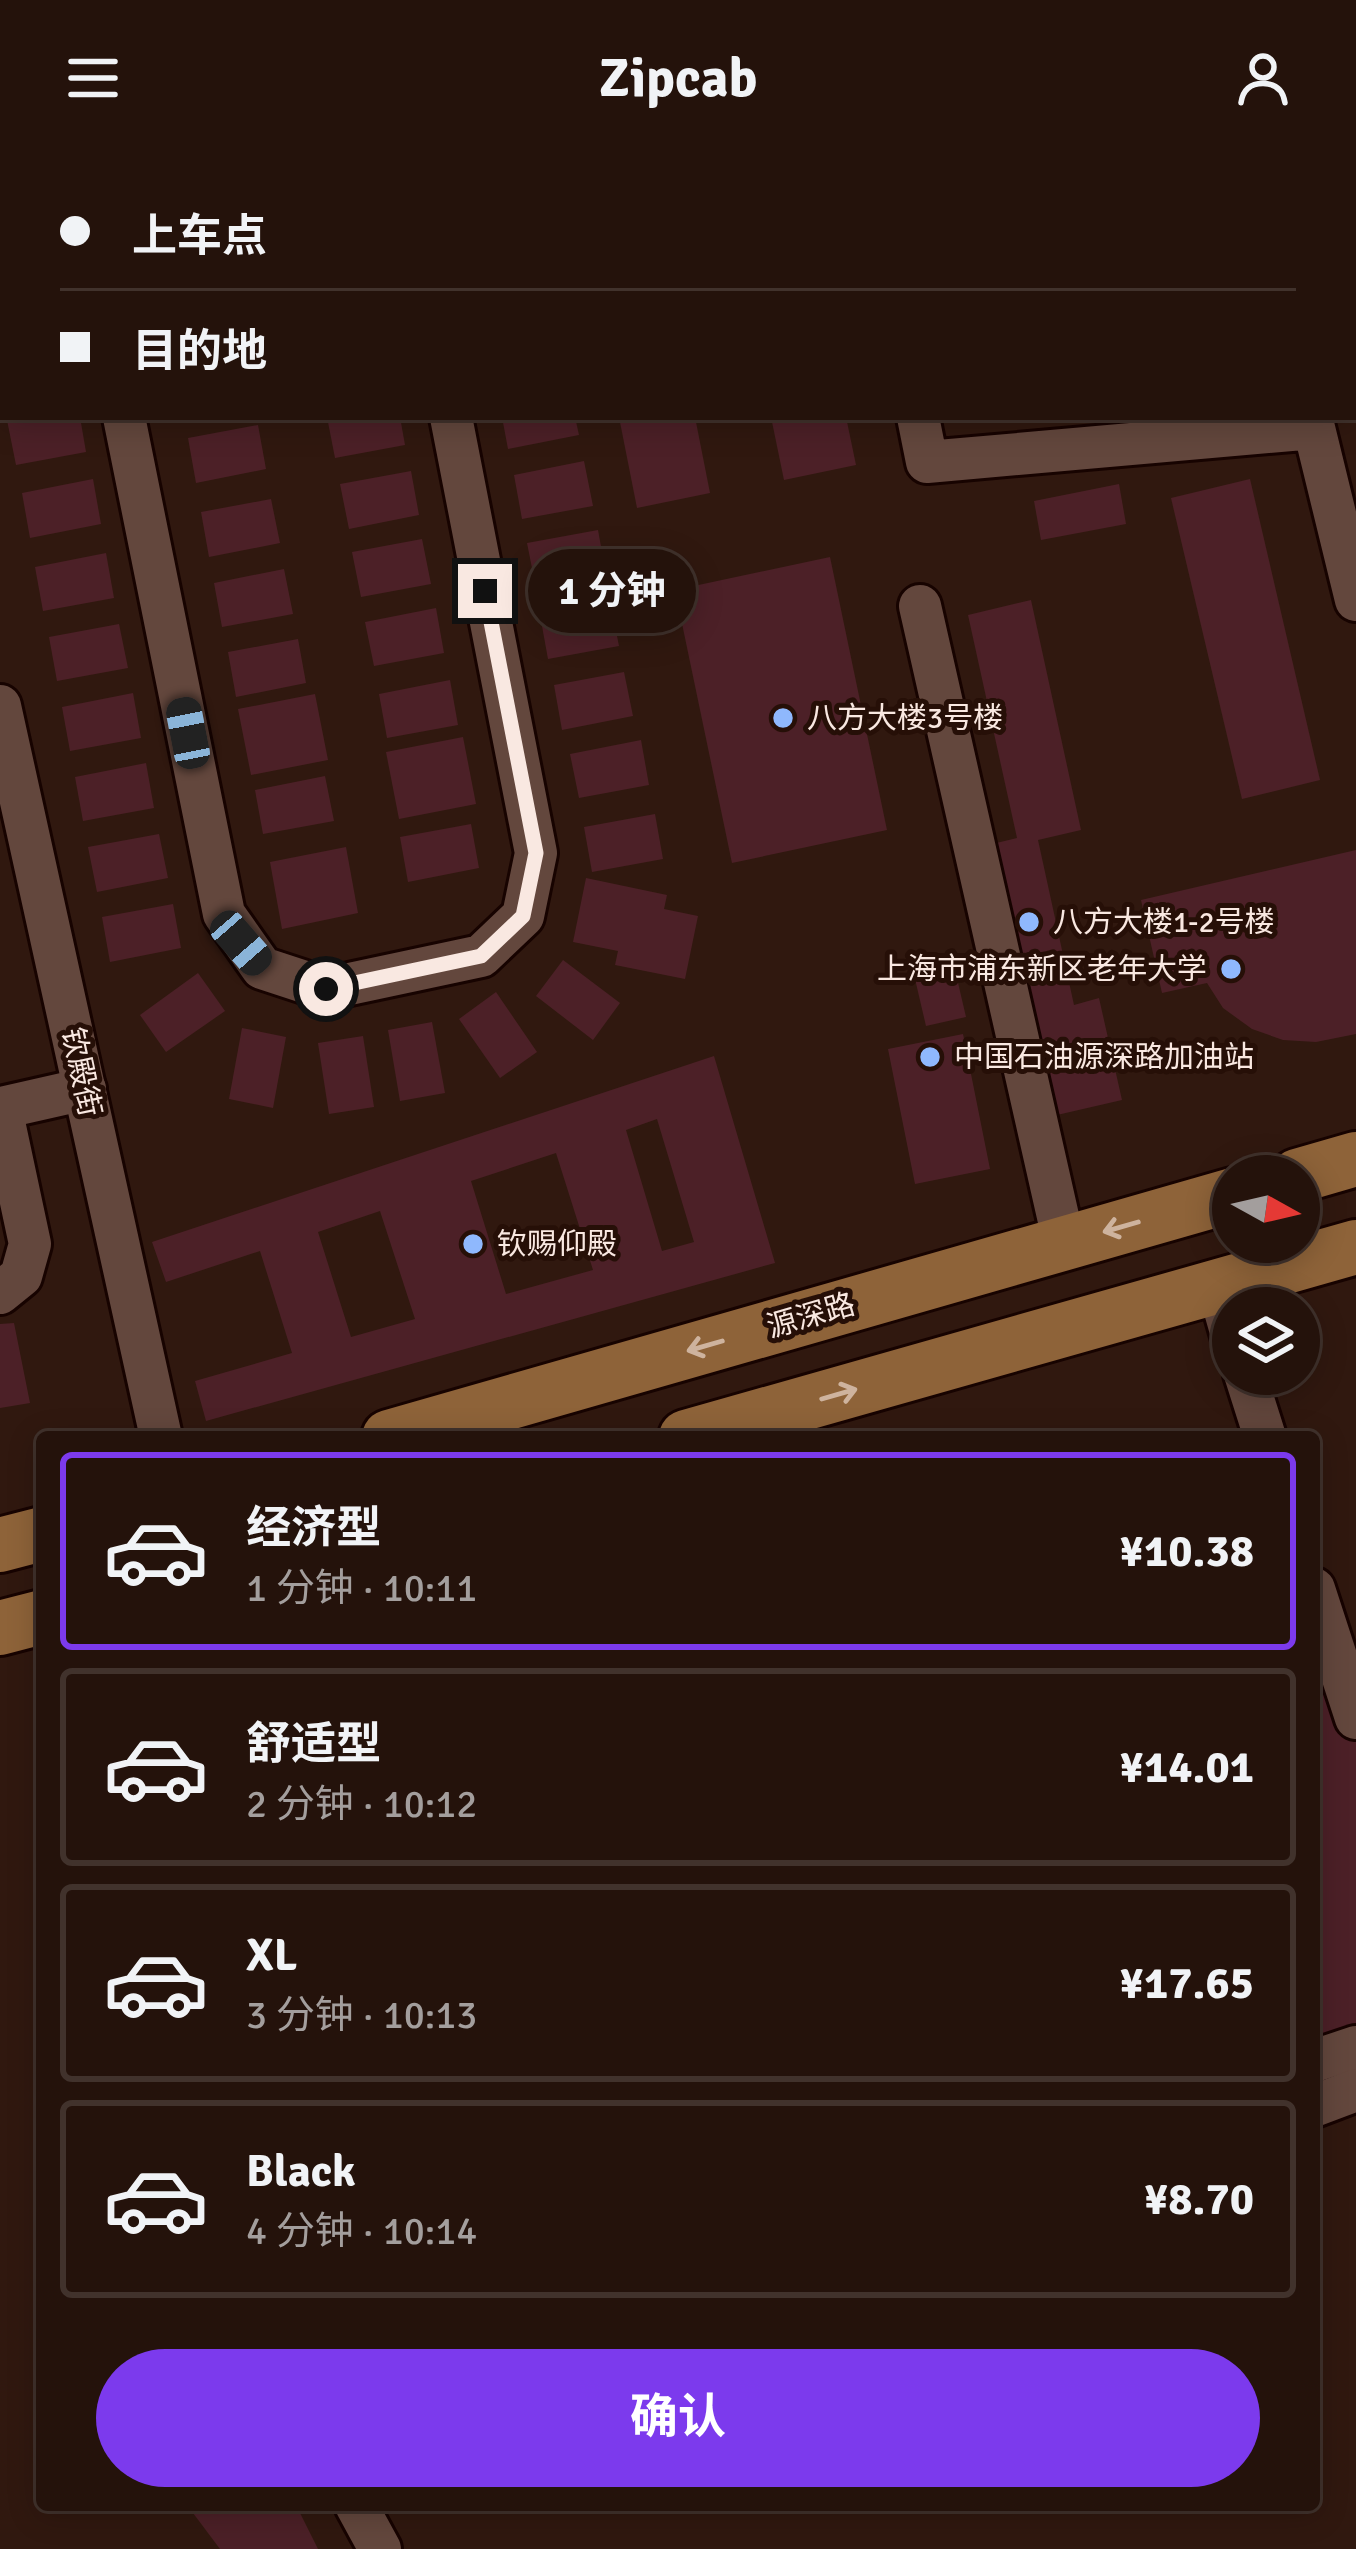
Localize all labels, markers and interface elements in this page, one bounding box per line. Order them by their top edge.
icon: menu [60,45,126,111]
text: Zipcab [599,45,757,112]
icon: person [1230,45,1296,111]
text: 上车点 [132,209,267,264]
text: 目的地 [132,324,267,379]
callout: 1 分钟 [527,549,695,633]
route end [458,564,512,618]
text: 1 分钟 [558,567,666,615]
car [163,694,213,772]
place label: 八方大楼3号楼 [807,700,1003,737]
marker: 八方大楼3号楼 [770,705,796,731]
car [204,904,278,982]
place label: 八方大楼1-2号楼 [1053,904,1275,941]
marker: 八方大楼1-2号楼 [1016,909,1042,935]
place label: 上海市浦东新区老年大学 [877,951,1207,988]
marker: 上海市浦东新区老年大学 [1218,956,1244,982]
route start [299,962,353,1016]
street label: 钦殿街 [54,1024,108,1120]
place label: 中国石油源深路加油站 [954,1039,1254,1076]
marker: 中国石油源深路加油站 [917,1044,943,1070]
north arrow [1212,1155,1320,1263]
map controls [1212,1155,1320,1395]
one-way arrow [1102,1217,1140,1239]
place label: 钦赐仰殿 [497,1226,617,1263]
marker: 钦赐仰殿 [460,1231,486,1257]
street label: 源深路 [763,1286,859,1346]
button: layers [1212,1287,1320,1395]
one-way arrow [687,1336,725,1358]
one-way arrow [819,1381,857,1403]
icon: car [102,1497,210,1605]
text: 经济型 [246,1501,381,1556]
text: ¥10.38 [1120,1524,1254,1579]
text: 1 分钟 · 10:11 [246,1564,477,1612]
icon: car [102,1713,210,1821]
text: 舒适型 [246,1717,381,1772]
text: ¥14.01 [1120,1740,1254,1795]
text: 2 分钟 · 10:12 [246,1780,477,1828]
text: XL [246,1928,297,1983]
icon: car [102,1929,210,2037]
text: ¥17.65 [1120,1956,1254,2011]
text: 3 分钟 · 10:13 [246,1991,477,2039]
text: Black [246,2144,356,2199]
icon: car [102,2145,210,2253]
text: ¥8.70 [1144,2172,1254,2227]
text: 4 分钟 · 10:14 [246,2207,477,2255]
button: 确认 [96,2349,1260,2487]

